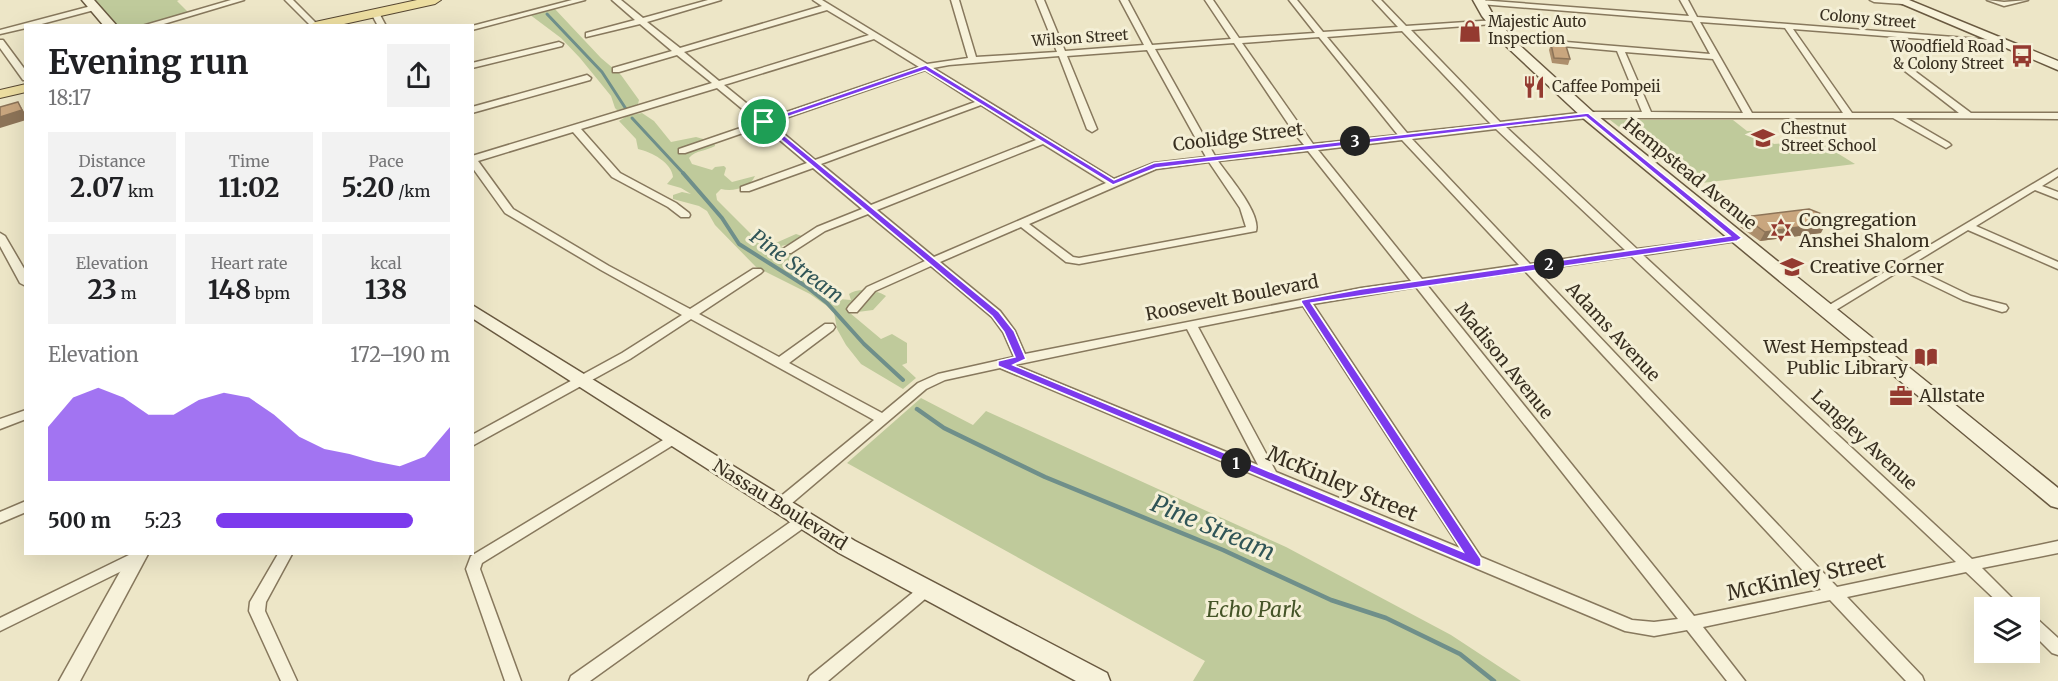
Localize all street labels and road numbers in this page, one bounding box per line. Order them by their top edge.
street label: Colony Street [1819,5,1917,32]
street label: Wilson Street [1030,25,1129,50]
street label: Hempstead Avenue [1619,113,1762,234]
street label: Coolidge Street [1172,117,1304,156]
street label: Roosevelt Boulevard [1143,269,1321,326]
street label: Adams Avenue [1561,277,1665,386]
street label: Madison Avenue [1450,298,1558,423]
street label: Langley Avenue [1806,385,1922,495]
street label: McKinley Street [1263,440,1422,527]
street label: Nassau Boulevard [709,454,852,555]
street label: McKinley Street [1724,547,1888,606]

